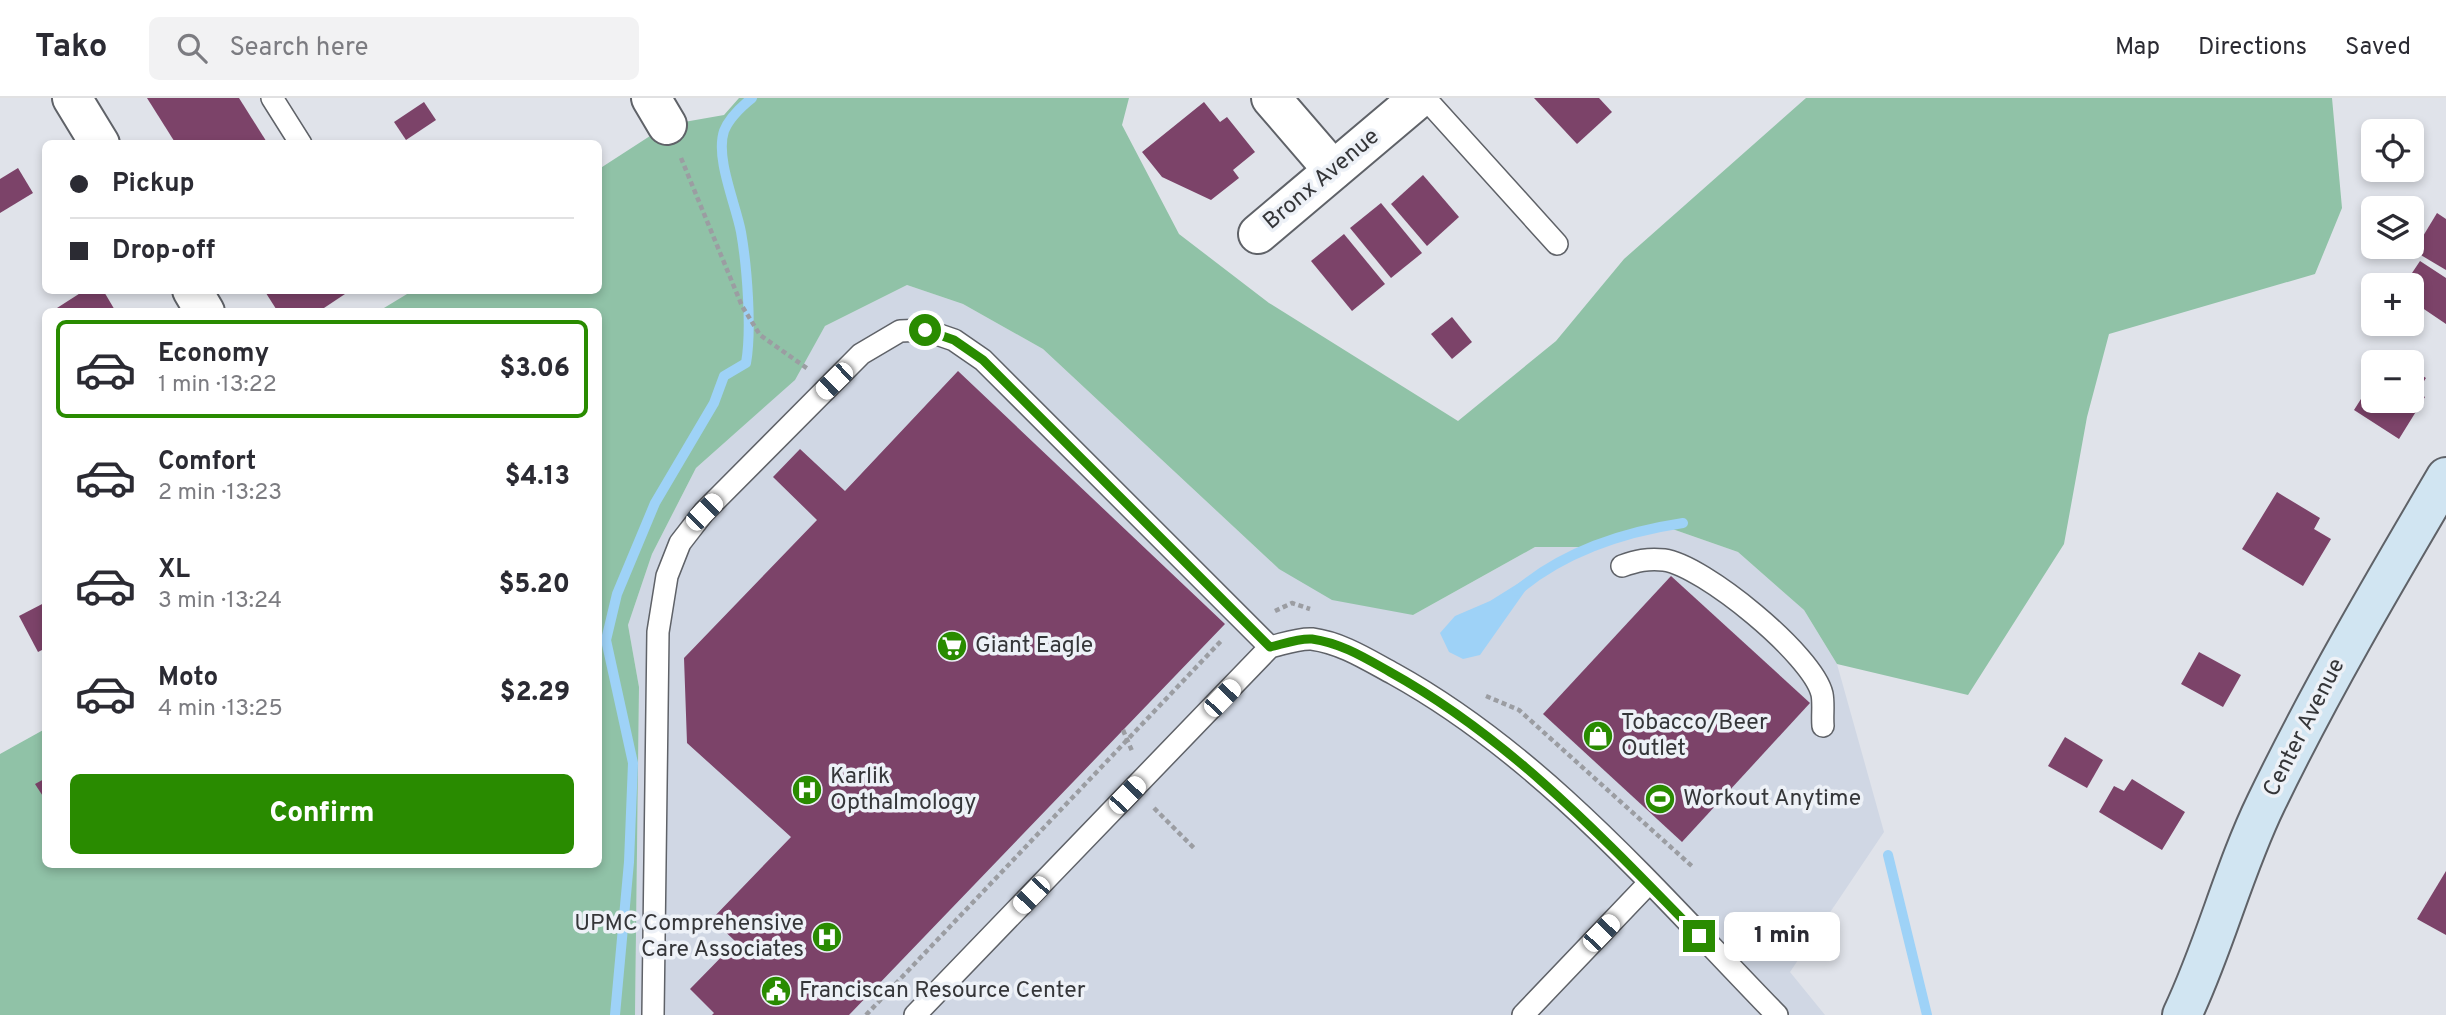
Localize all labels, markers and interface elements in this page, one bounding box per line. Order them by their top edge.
search box [149,17,639,80]
text: Tako [35,27,107,69]
icon: search [173,29,211,67]
text: Search here [229,32,368,65]
text: Map [2115,33,2160,63]
text: Directions [2198,33,2307,63]
text: Saved [2345,33,2411,63]
map controls [2361,119,2424,413]
button: locate [2361,119,2424,182]
street label: Bronx Avenue [1258,123,1386,237]
text: Pickup [112,168,195,201]
button: layers [2361,196,2424,259]
text: Drop-off [112,235,215,268]
button: + [2361,273,2424,336]
route start [909,314,941,346]
icon: car [74,338,137,401]
text: Economy [158,338,269,371]
button: − [2361,350,2424,413]
text: $3.06 [500,353,570,386]
car [812,359,857,403]
text: 1 min · 13:22 [158,371,277,400]
icon: car [74,446,137,509]
text: Comfort [158,446,256,479]
text: $4.13 [505,461,570,494]
text: 2 min · 13:23 [158,479,282,508]
car [682,490,727,534]
icon: car [74,554,137,617]
text: XL [158,554,190,587]
text: $5.20 [499,569,570,602]
text: 3 min · 13:24 [158,587,282,616]
supermarket icon: Giant Eagle [935,629,969,663]
place label: Giant Eagle [975,632,1093,661]
street label: Center Avenue [2258,654,2352,802]
icon: car [74,662,137,725]
text: Moto [158,662,218,695]
car [1200,676,1245,720]
text: $2.29 [500,677,570,710]
text: 4 min · 13:25 [158,695,283,724]
place label: Tobacco/Beer Outlet [1621,709,1768,764]
shop icon: Tobacco/Beer Outlet [1581,719,1615,753]
place label: Karlik Opthalmology [830,763,976,818]
hospital icon: Karlik Opthalmology [790,773,824,807]
car [1105,773,1150,817]
button: Confirm [70,774,574,854]
sports icon: Workout Anytime [1643,782,1677,816]
place label: Workout Anytime [1683,785,1861,814]
car [1009,873,1054,917]
place label: UPMC Comprehensive Care Associates [574,910,804,965]
car [1579,911,1624,955]
callout: 1 min [1724,912,1839,960]
hospital icon: UPMC Comprehensive Care Associates [810,920,844,954]
route end [1683,920,1715,952]
text: 1 min [1754,922,1810,951]
public building icon: Franciscan Resource Center [759,974,793,1008]
place label: Franciscan Resource Center [799,977,1086,1006]

